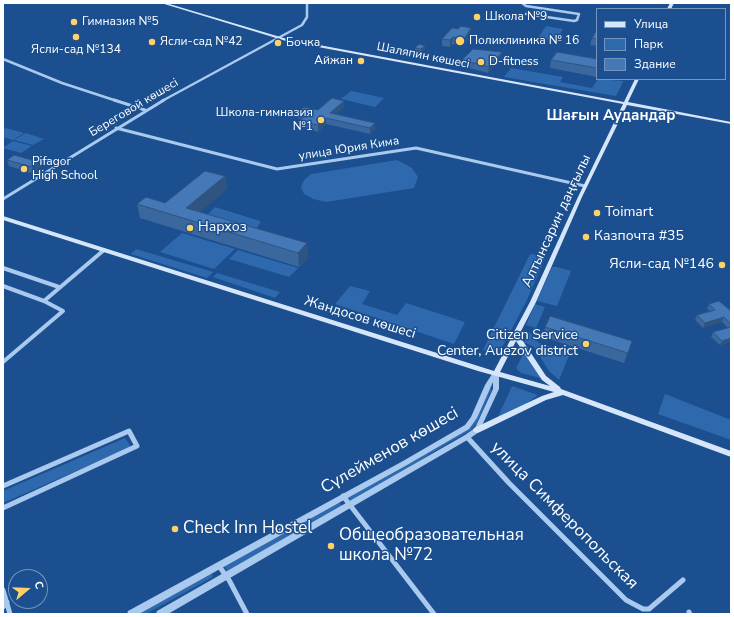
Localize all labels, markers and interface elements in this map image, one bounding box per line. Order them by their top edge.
legend [596,8,726,80]
place label: Школа №9 [485,10,547,24]
marker: Школа №9 [472,12,482,22]
place label: Гимназия №5 [82,15,159,29]
text: Улица [634,16,668,32]
marker: Гимназия №5 [69,17,79,27]
marker: Ясли-сад №134 [71,32,81,42]
place label: Поликлиника № 16 [469,34,579,48]
place label: Ясли-сад №42 [160,35,243,49]
marker: Поликлиника № 16 [454,35,466,47]
place label: Бочка [286,36,320,50]
text: Парк [634,36,663,52]
marker: Ясли-сад №42 [147,37,157,47]
marker: Бочка [273,38,283,48]
street label: Шаляпин көшесі [375,40,471,72]
place label: Ясли-сад №134 [31,43,121,57]
place label: Айжан [314,54,353,68]
place label: D-fitness [489,55,539,69]
marker: Айжан [356,56,366,66]
text: Здание [634,56,676,72]
marker: D-fitness [476,57,486,67]
street label: Береговой көшесі [87,76,181,140]
place label: Школа-гимназия №1 [216,106,313,134]
district label: Шағын Аудандар [547,107,675,125]
marker: Школа-гимназия №1 [316,115,326,125]
street label: улица Юрия Кима [298,134,400,164]
street label: Алтынсарин даңғылы [519,152,595,290]
place label: Pifagor High School [32,155,97,183]
marker: Pifagor High School [19,164,29,174]
place label: Toimart [605,205,653,221]
marker: Toimart [592,208,602,218]
place label: Нархоз [198,220,247,236]
marker: Нархоз [185,223,195,233]
place label: Казпочта #35 [594,229,684,245]
marker: Казпочта #35 [581,232,591,242]
place label: Ясли-сад №146 [609,257,714,273]
marker: Ясли-сад №146 [717,260,727,270]
street label: Жандосов көшесі [302,293,418,343]
place label: Citizen Service Center, Auezov district [437,328,578,360]
marker: Citizen Service Center, Auezov district [581,339,591,349]
street label: Сүлейменов көшесі [318,403,462,499]
street label: улица Симферопольская [486,438,642,594]
place label: Check Inn Hostel [183,519,312,539]
marker: Check Inn Hostel [170,524,180,534]
place label: Общеобразовательная школа №72 [339,526,524,566]
marker: Общеобразовательная школа №72 [326,541,336,551]
north arrow [8,569,48,609]
text: С [31,579,47,591]

